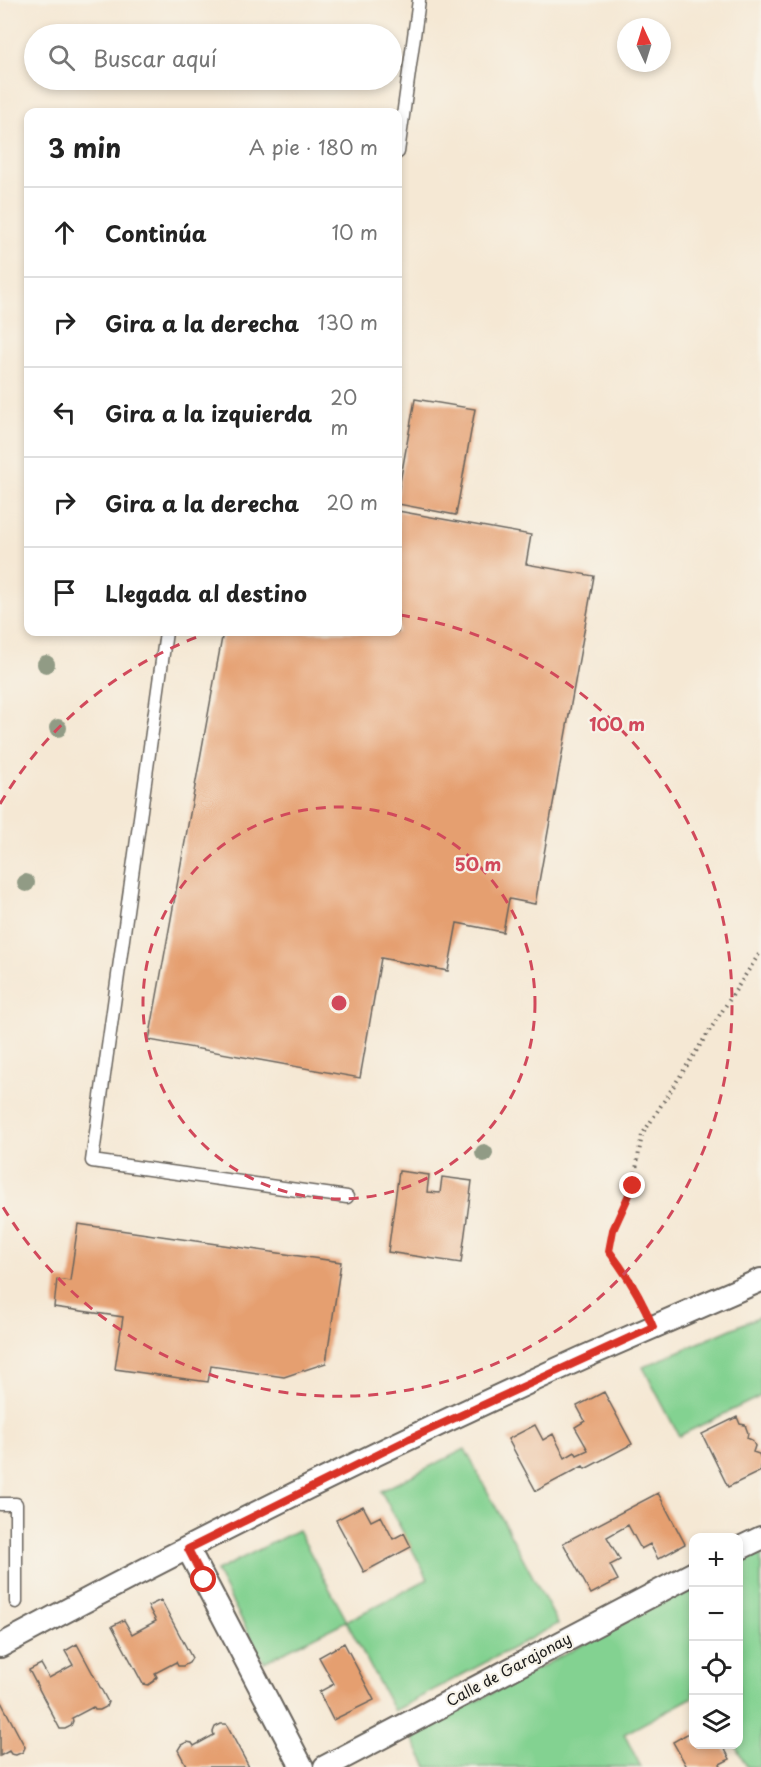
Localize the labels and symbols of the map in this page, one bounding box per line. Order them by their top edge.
north arrow [617,18,671,72]
text: 100 m [589,710,645,737]
text: 50 m [455,850,501,877]
centre of rings [329,993,349,1013]
route end [619,1172,645,1198]
route start [190,1566,216,1592]
street label: Calle de Garajonay [442,1626,575,1711]

